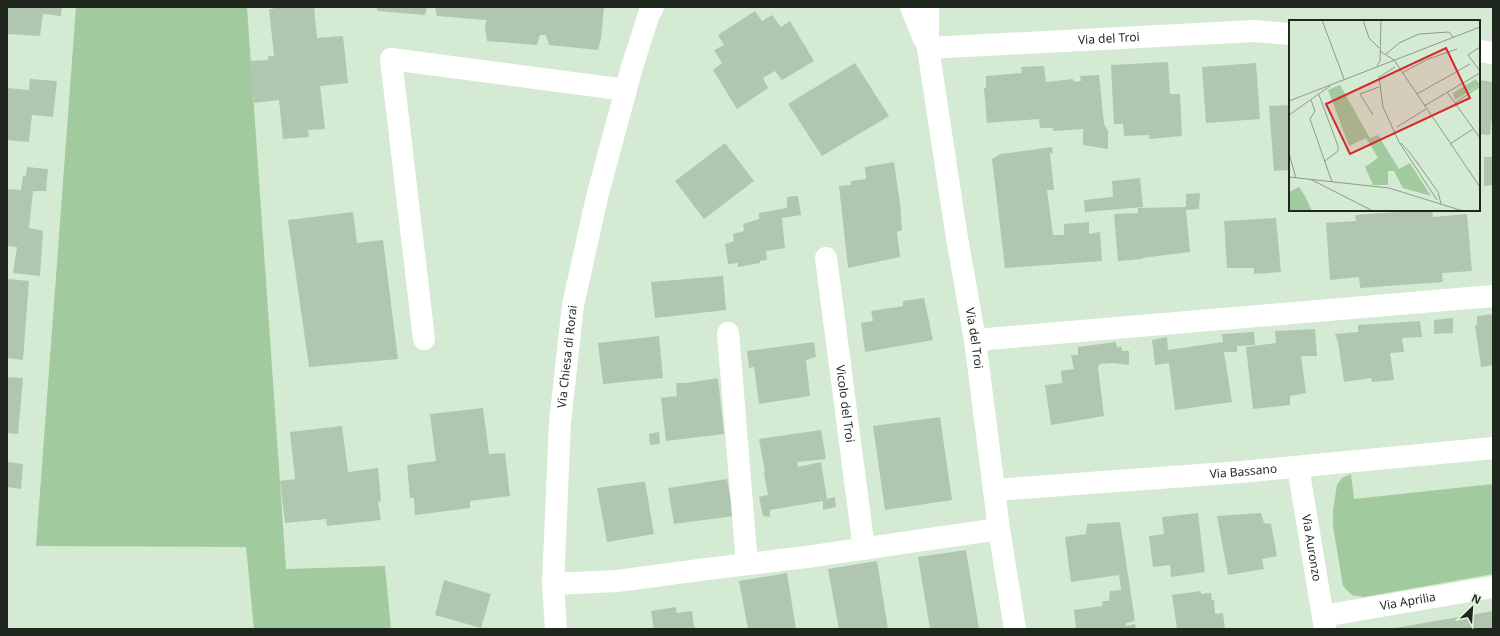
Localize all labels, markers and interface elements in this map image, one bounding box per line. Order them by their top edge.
inset map [1289,20,1480,211]
street label: Via del Troi [1077,28,1140,48]
street label: Via Chiesa di Rorai [553,304,581,409]
street label: Via del Troi [961,306,988,370]
street label: Vicolo del Troi [832,364,859,444]
street label: Via Bassano [1209,460,1278,482]
street label: Via Auronzo [1298,513,1326,583]
street label: Via Aprilia [1379,588,1437,614]
north arrow [1452,588,1492,628]
text: N [1469,590,1484,607]

